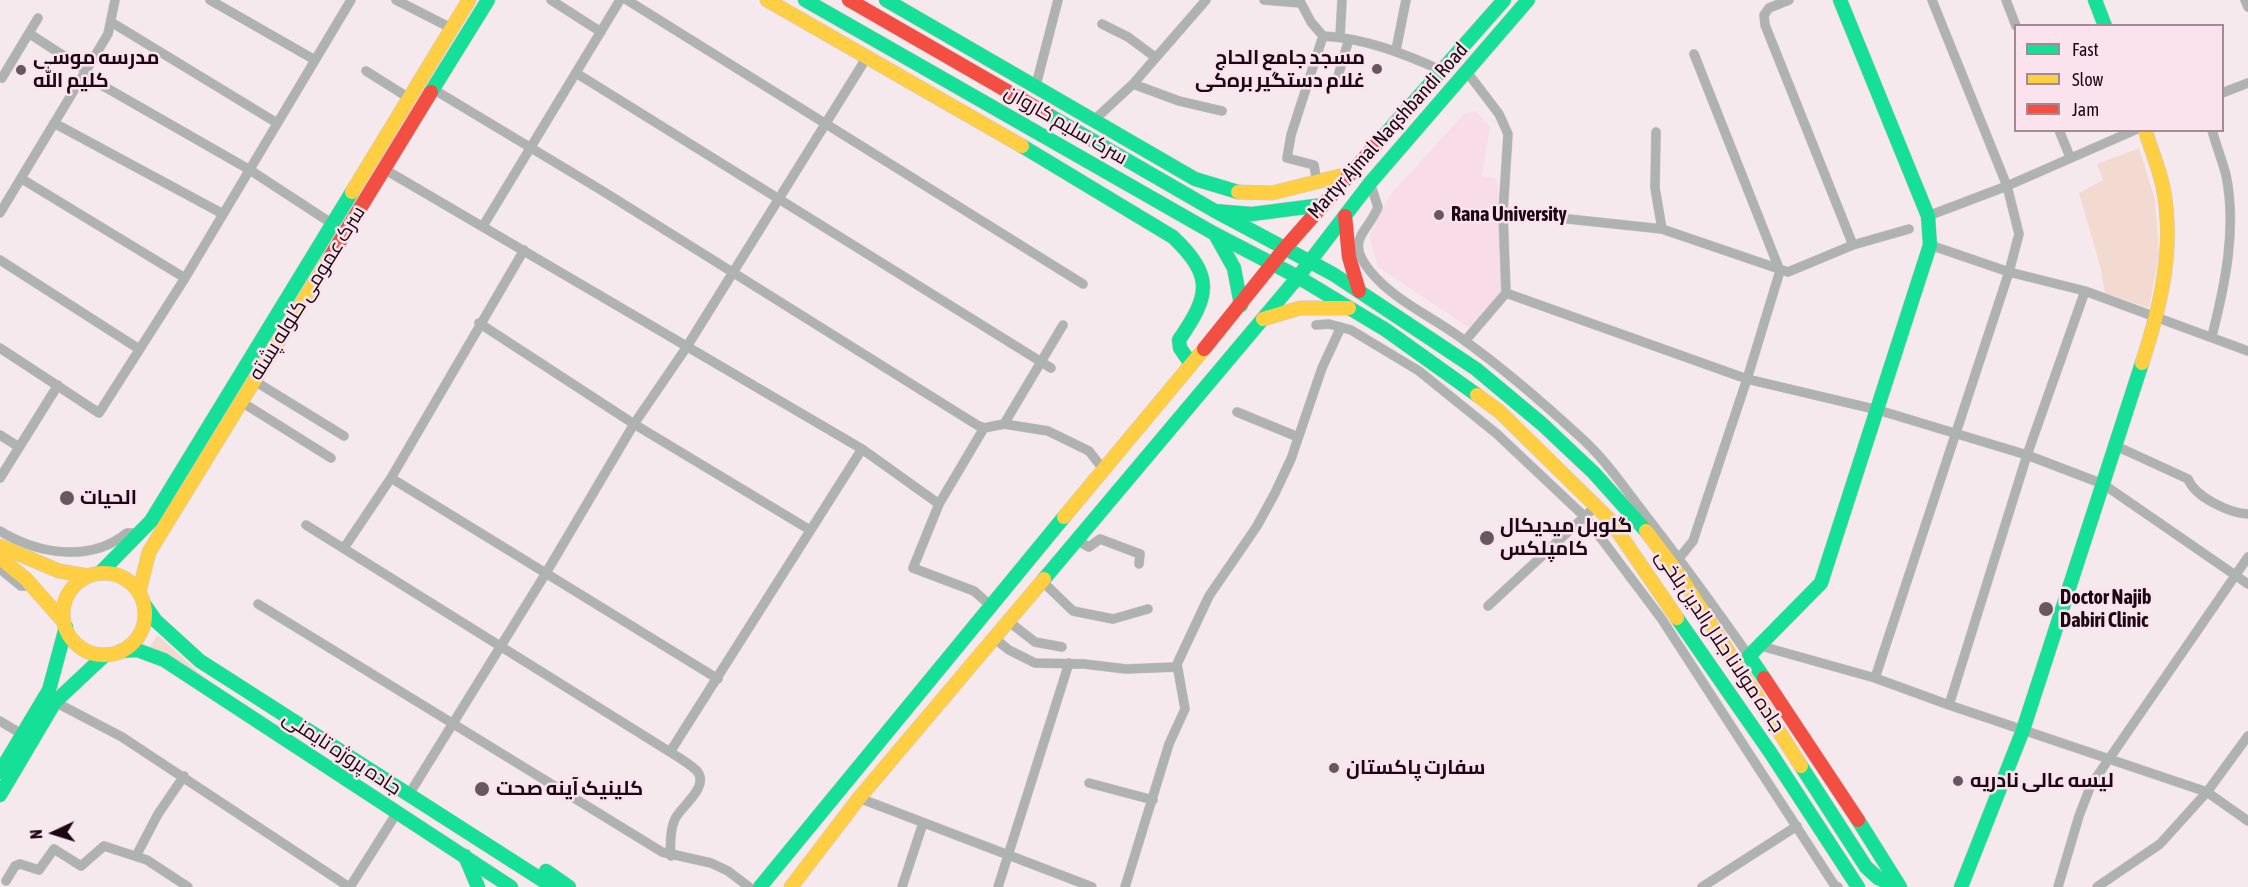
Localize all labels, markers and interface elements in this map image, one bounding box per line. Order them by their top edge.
legend [2014,24,2224,132]
street label: Martyr Ajmal Naqshbandi Road [1303,38,1473,224]
text: Fast [2072,39,2099,60]
place label: مدرسه موسی کلیم الله [33,46,159,93]
place label: مسجد جامع الحاج غلام دستگیر بره‌کی [1195,46,1365,93]
marker: مسجد جامع الحاج غلام دستگیر بره‌کی [1370,62,1384,76]
marker: مدرسه موسی کلیم الله [14,63,28,77]
text: Slow [2072,69,2103,90]
street label: سرک سلیم کاروان [1000,80,1132,170]
text: Jam [2072,99,2099,120]
street label: سرک عمومی کلوله پشته [244,202,370,384]
place label: Rana University [1451,203,1567,227]
marker: Rana University [1432,208,1446,222]
place label: الحیات [80,486,137,510]
marker: الحیات [58,489,76,507]
place label: گلوبل میدیکال کامپلکس [1500,514,1632,561]
marker: گلوبل میدیکال کامپلکس [1478,529,1496,547]
street label: جاده مولانا جلال‌الدین بلخی [1650,545,1790,737]
place label: Doctor Najib Dabiri Clinic [2060,586,2151,633]
marker: Doctor Najib Dabiri Clinic [2037,600,2055,618]
street label: جاده پروژه تایمنی [278,706,406,800]
place label: سفارت پاکستان [1346,756,1485,780]
marker: سفارت پاکستان [1327,761,1341,775]
place label: لیسه عالی نادریه [1970,769,2114,793]
marker: لیسه عالی نادریه [1951,774,1965,788]
place label: کلینیک آینه صحت [496,777,643,801]
marker: کلینیک آینه صحت [473,780,491,798]
north arrow [24,803,84,863]
text: N [27,829,45,840]

